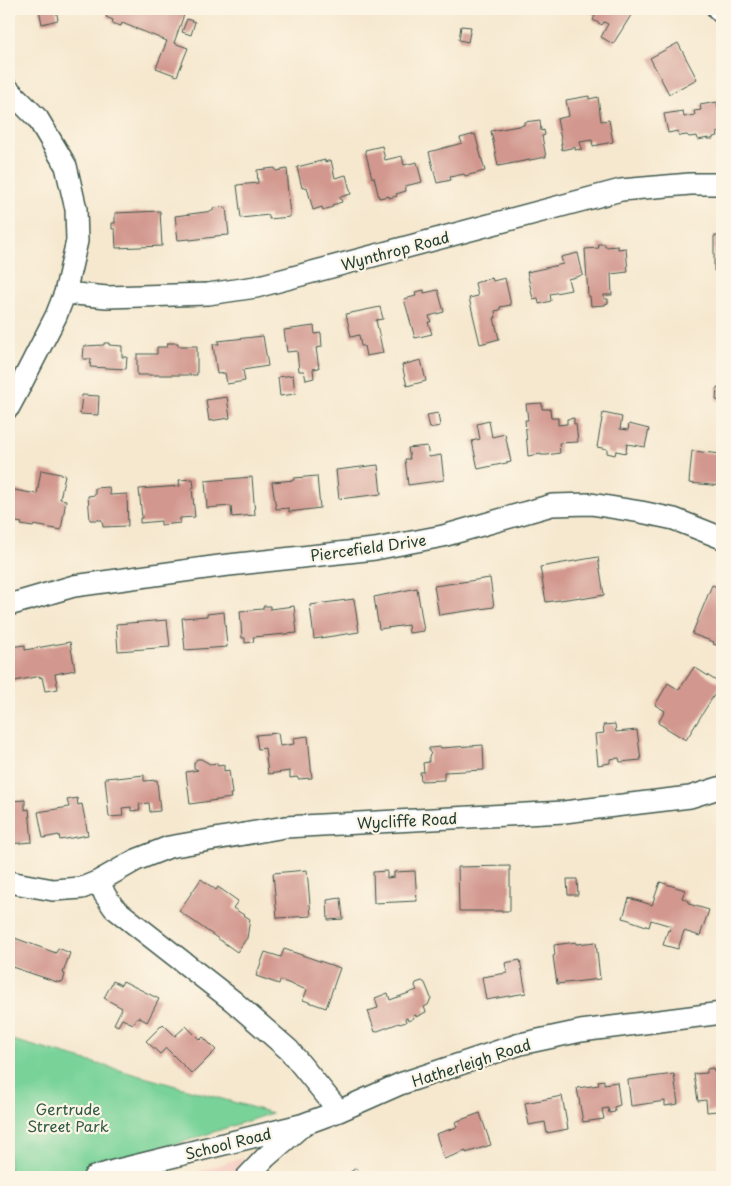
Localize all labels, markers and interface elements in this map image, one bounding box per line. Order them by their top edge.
street label: Wynthrop Road [338,225,452,275]
street label: Piercefield Drive [309,527,428,567]
street label: Wycliffe Road [356,806,458,834]
street label: Hatherleigh Road [408,1032,534,1092]
park label: Gertrude Street Park [27,1097,109,1137]
street label: School Road [183,1121,273,1165]

